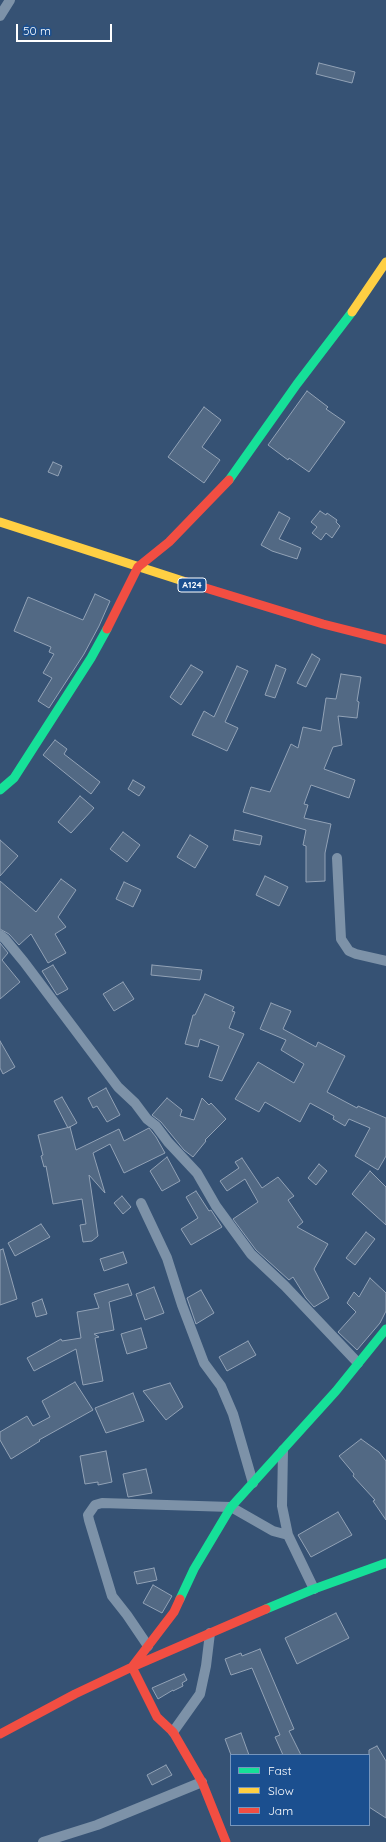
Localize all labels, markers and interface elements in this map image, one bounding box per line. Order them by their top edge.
scale bar [18,16,114,42]
text: 50 m [23,23,51,38]
road number: A124 [178,578,206,592]
legend [230,1754,370,1826]
text: Fast [268,1763,292,1778]
text: Slow [268,1783,294,1798]
text: Jam [268,1803,293,1818]

